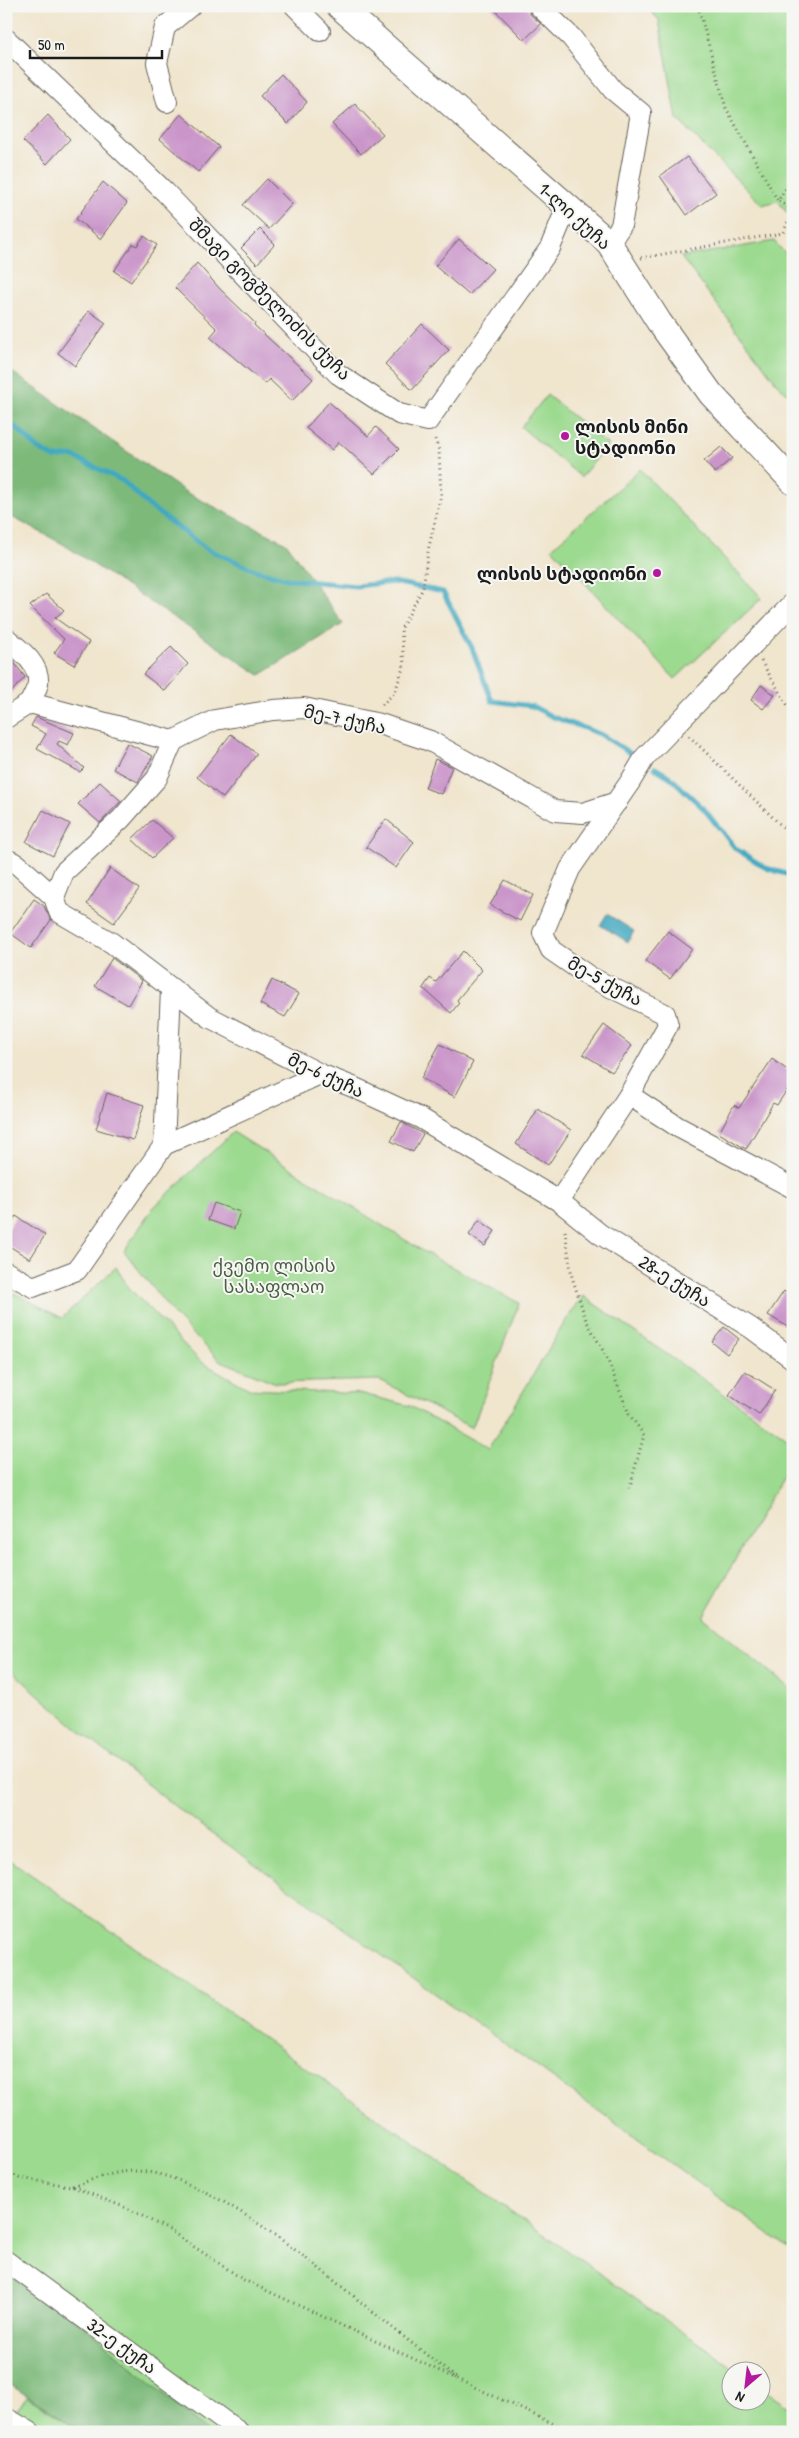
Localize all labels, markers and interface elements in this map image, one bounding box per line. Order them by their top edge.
scale bar [30,28,162,60]
text: 50 m [38,34,65,55]
street label: 1-ლი ქუჩა [533,177,617,255]
street label: შმაგი გოგშელიძის ქუჩა [183,212,357,386]
place label: ლისის მინი სტადიონი [575,414,688,460]
marker: ლისის მინი სტადიონი [559,430,571,442]
place label: ლისის სტადიონი [477,561,647,586]
marker: ლისის სტადიონი [651,567,663,579]
street label: მე-7 ქუჩა [302,698,388,740]
street label: მე-5 ქუჩა [563,950,647,1012]
street label: მე-6 ქუჩა [284,1046,368,1104]
street label: 28-ე ქუჩა [634,1249,716,1313]
park label: ქვემო ლისის სასაფლაო [212,1253,336,1299]
street label: 32-ე ქუჩა [82,2312,162,2380]
north arrow [722,2360,772,2410]
text: N [731,2388,747,2408]

